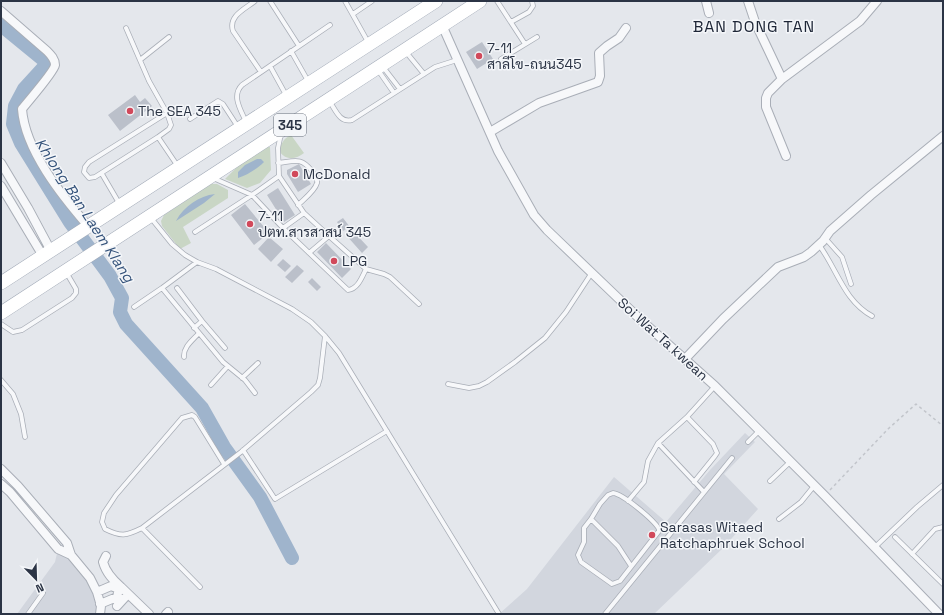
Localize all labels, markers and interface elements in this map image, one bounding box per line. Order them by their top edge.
district label: BAN DONG TAN [693,16,815,37]
place label: 7-11 สาลีโข-ถนน345 [487,39,582,73]
marker: 7-11 สาลีโข-ถนน345 [474,51,484,61]
place label: The SEA 345 [138,102,221,120]
marker: The SEA 345 [125,106,135,116]
road number: 345 [274,114,306,136]
water label: Khlong Ban Laem Klang [31,134,139,287]
place label: McDonald [303,165,371,183]
marker: McDonald [290,169,300,179]
place label: 7-11 ปตท.สารสาสน์ 345 [258,207,371,241]
marker: 7-11 ปตท.สารสาสน์ 345 [245,219,255,229]
place label: LPG [342,252,367,270]
marker: LPG [329,256,339,266]
street label: Soi Wat Ta kwean [614,294,712,384]
place label: Sarasas Witaed Ratchaphruek School [660,518,805,552]
marker: Sarasas Witaed Ratchaphruek School [647,530,657,540]
north arrow [16,559,56,599]
text: N [34,580,46,596]

